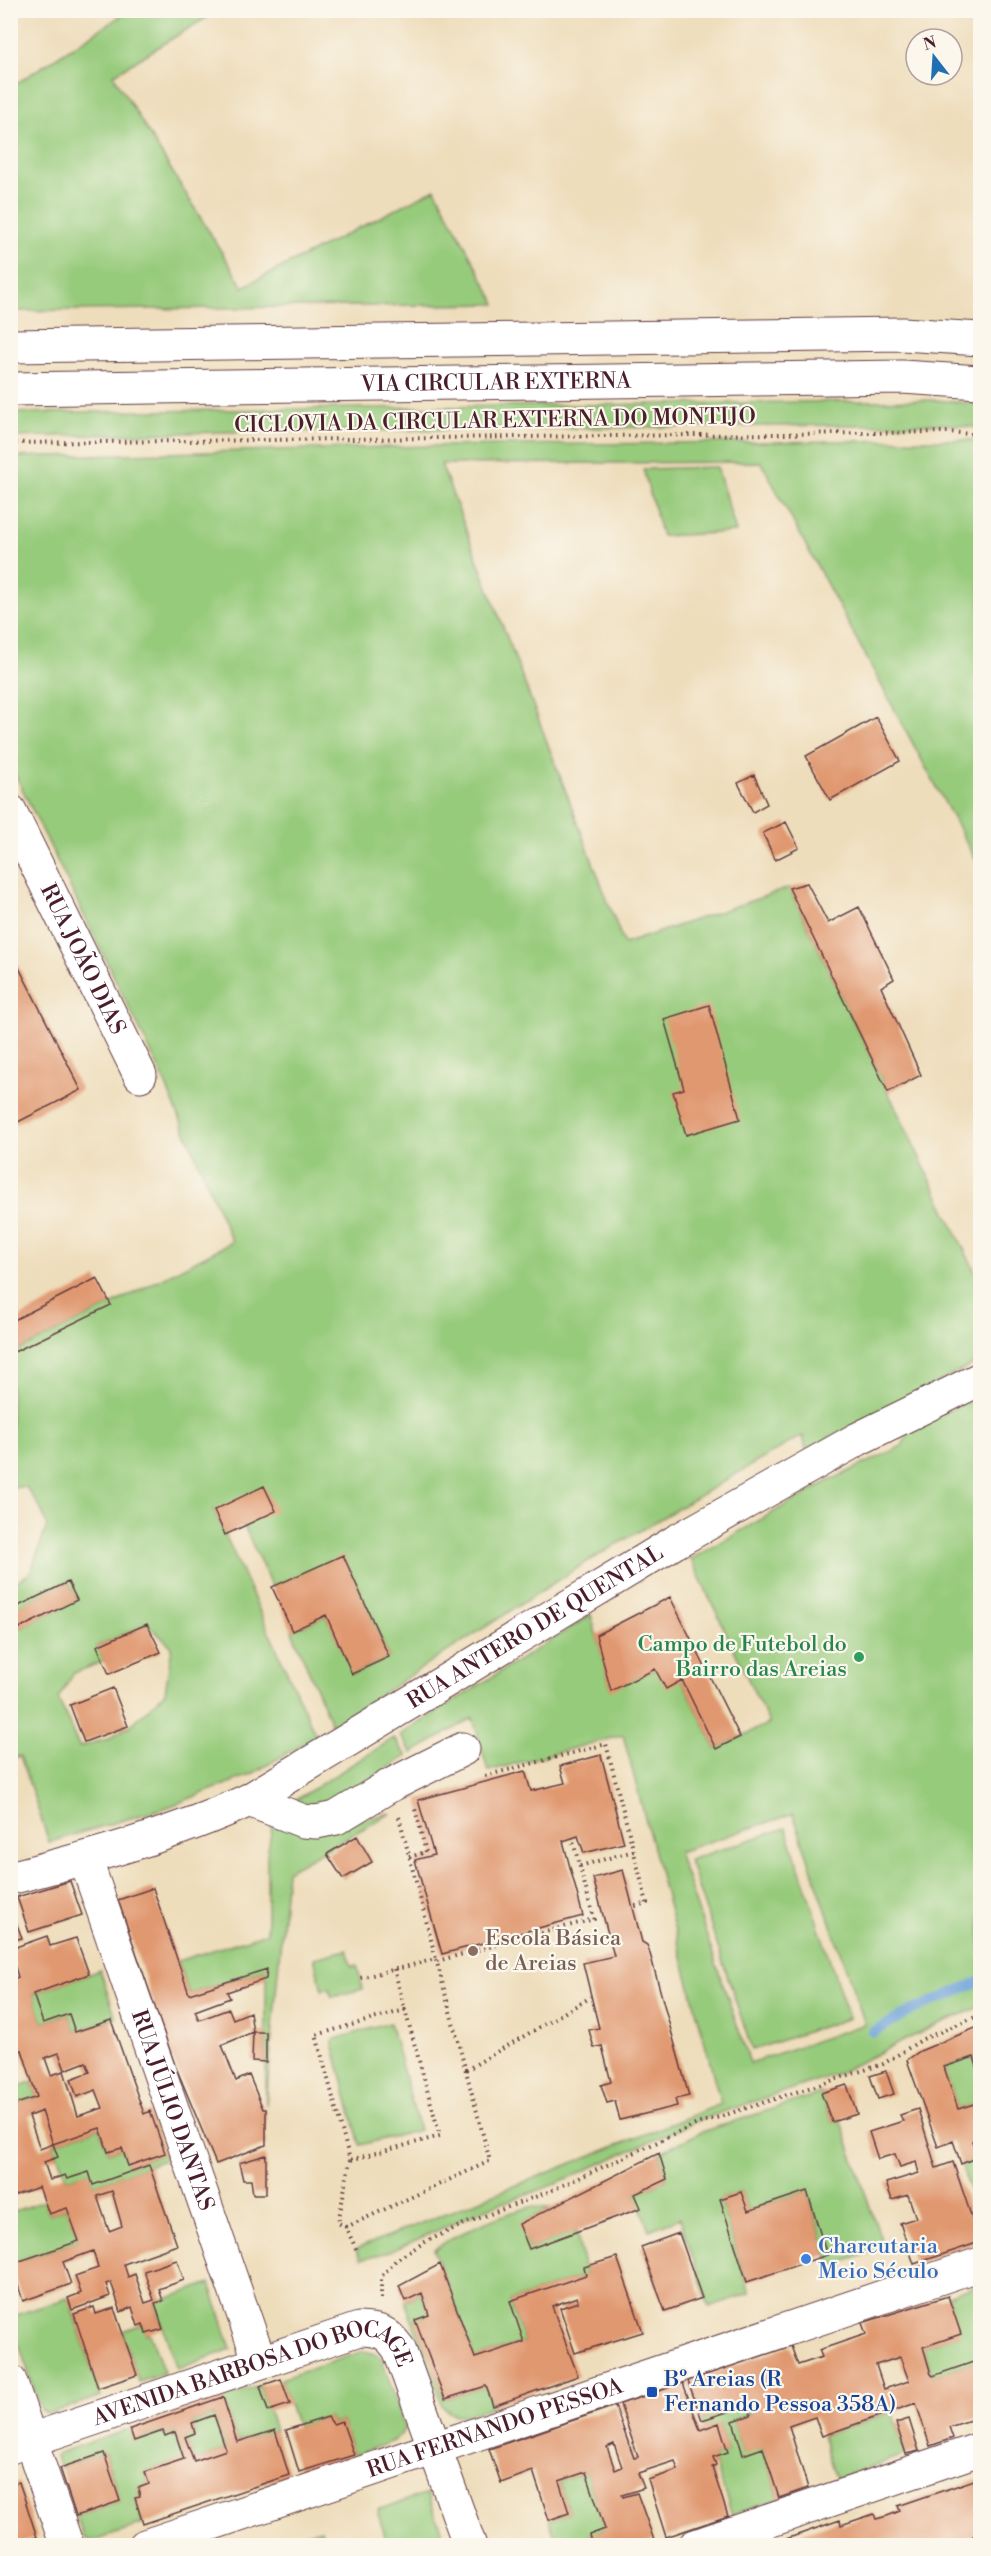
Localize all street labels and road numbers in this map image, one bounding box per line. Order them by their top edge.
street label: VIA CIRCULAR EXTERNA [360,367,632,398]
street label: CICLOVIA DA CIRCULAR EXTERNA DO MONTIJO [234,403,756,439]
street label: RUA JOÃO DIAS [34,879,131,1039]
street label: RUA ANTERO DE QUENTAL [402,1539,668,1715]
street label: RUA JÚLIO DANTAS [125,2006,220,2214]
street label: AVENIDA BARBOSA DO BOCAGE [88,2315,418,2432]
street label: RUA FERNANDO PESSOA [363,2372,627,2484]

